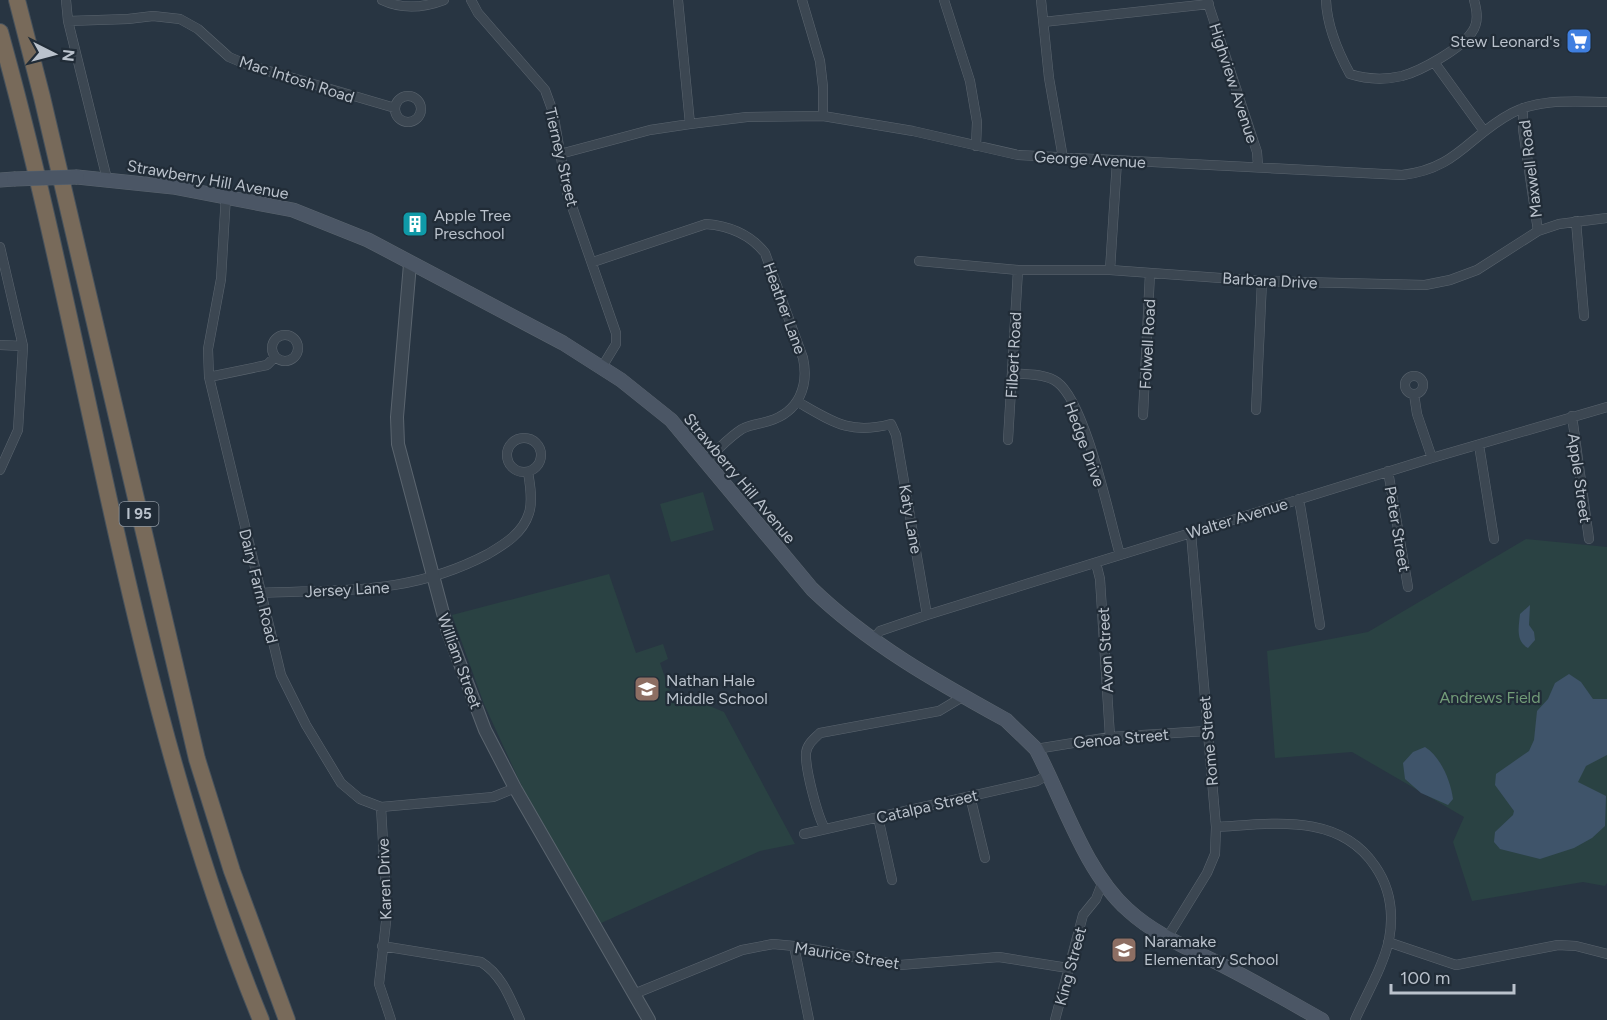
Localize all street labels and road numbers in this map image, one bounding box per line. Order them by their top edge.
street label: Highview Avenue [1205,21,1262,146]
street label: Mac Intosh Road [237,52,357,107]
street label: Tierney Street [541,106,582,209]
street label: Maxwell Road [1515,119,1546,219]
street label: George Avenue [1034,147,1147,172]
street label: Strawberry Hill Avenue [126,156,291,203]
street label: Heather Lane [759,260,810,357]
street label: Barbara Drive [1222,269,1318,292]
street label: Folwell Road [1136,298,1159,390]
street label: Filbert Road [1002,311,1025,399]
street label: Hedge Drive [1060,399,1109,490]
street label: Strawberry Hill Avenue [680,409,800,547]
street label: Apple Street [1564,432,1595,524]
street label: Katy Lane [895,483,926,556]
street label: Peter Street [1381,485,1414,573]
street label: Walter Avenue [1184,494,1290,543]
road number: I 95 [120,502,158,526]
street label: Dairy Farm Road [235,527,282,645]
street label: Jersey Lane [304,578,390,601]
street label: Avon Street [1094,607,1117,693]
street label: William Street [433,611,486,712]
street label: Rome Street [1195,695,1222,787]
street label: Genoa Street [1072,725,1170,752]
street label: Catalpa Street [874,786,980,827]
street label: Karen Drive [374,838,395,920]
street label: King Street [1051,925,1090,1007]
street label: Maurice Street [793,938,901,973]

